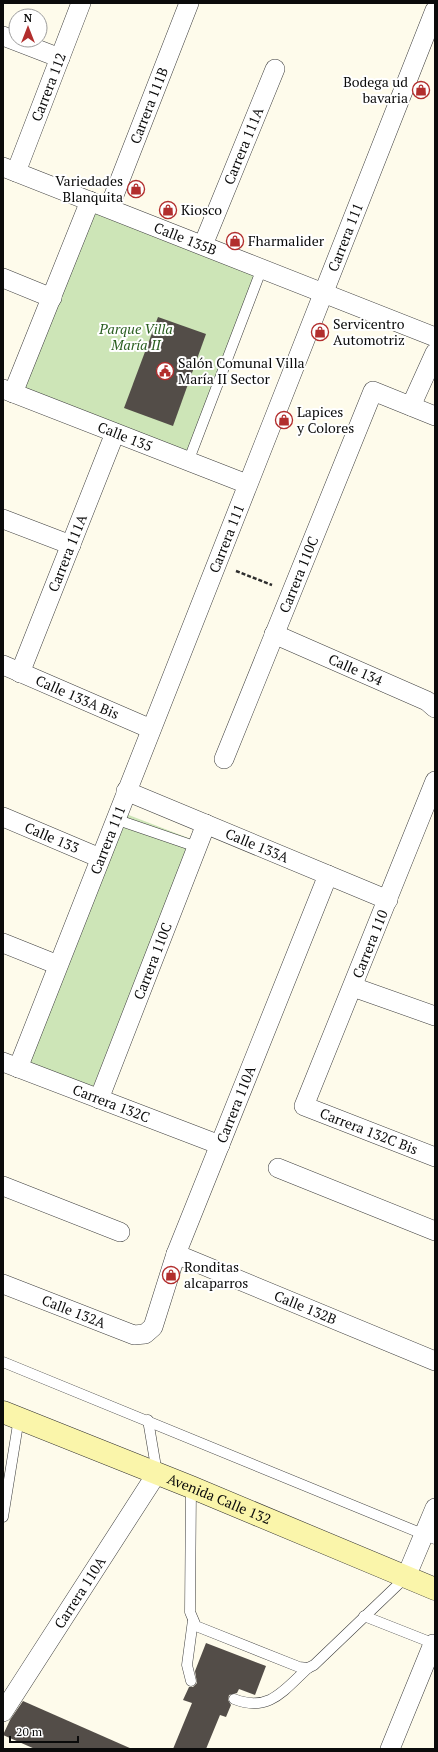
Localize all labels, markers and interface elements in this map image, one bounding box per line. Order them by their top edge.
north arrow [8,8,48,48]
text: N [24,11,33,25]
street label: Carrera 112 [26,50,70,124]
street label: Carrera 111B [125,64,172,146]
place label: Bodega ud bavaria [343,72,408,107]
shop icon: Bodega ud bavaria [411,80,431,100]
street label: Carrera 111A [219,104,267,187]
place label: Variedades Blanquita [55,171,123,206]
shop icon: Variedades Blanquita [126,179,146,199]
shop icon: Kiosco [158,200,178,220]
place label: Kiosco [181,200,222,219]
street label: Carrera 111 [323,200,367,274]
street label: Calle 135B [151,217,220,259]
shop icon: Fharmalider [225,231,245,251]
place label: Fharmalider [248,231,325,250]
place label: Servicentro Automotriz [333,314,405,349]
park label: Parque Villa María II [98,319,173,354]
shop icon: Servicentro Automotriz [310,322,330,342]
place label: Salón Comunal Villa María II Sector [178,353,305,388]
public building icon: Salón Comunal Villa María II Sector [155,361,175,381]
place label: Lapices y Colores [296,402,354,437]
shop icon: Lapices y Colores [274,410,294,430]
street label: Calle 135 [95,417,155,455]
street label: Carrera 111 [204,501,248,576]
street label: Carrera 111A [43,511,91,594]
street label: Carrera 110C [274,533,322,616]
street label: Calle 134 [326,649,386,690]
street label: Calle 133A Bis [33,670,122,723]
street label: Carrera 111 [85,803,129,877]
street label: Calle 133 [22,817,82,857]
street label: Calle 133A [223,823,292,867]
street label: Carrera 110 [347,907,392,981]
street label: Carrera 110C [129,920,176,1002]
street label: Carrera 110A [212,1062,260,1146]
street label: Carrera 132C [70,1080,153,1126]
street label: Carrera 132C Bis [317,1103,421,1158]
place label: Ronditas alcaparros [184,1257,248,1292]
shop icon: Ronditas alcaparros [161,1265,181,1285]
street label: Calle 132B [271,1286,340,1328]
street label: Calle 132A [39,1290,109,1332]
street label: Avenida Calle 132 [165,1469,274,1528]
street label: Carrera 110A [49,1552,110,1632]
scale bar [10,1718,78,1744]
text: 20 m [16,1724,43,1739]

